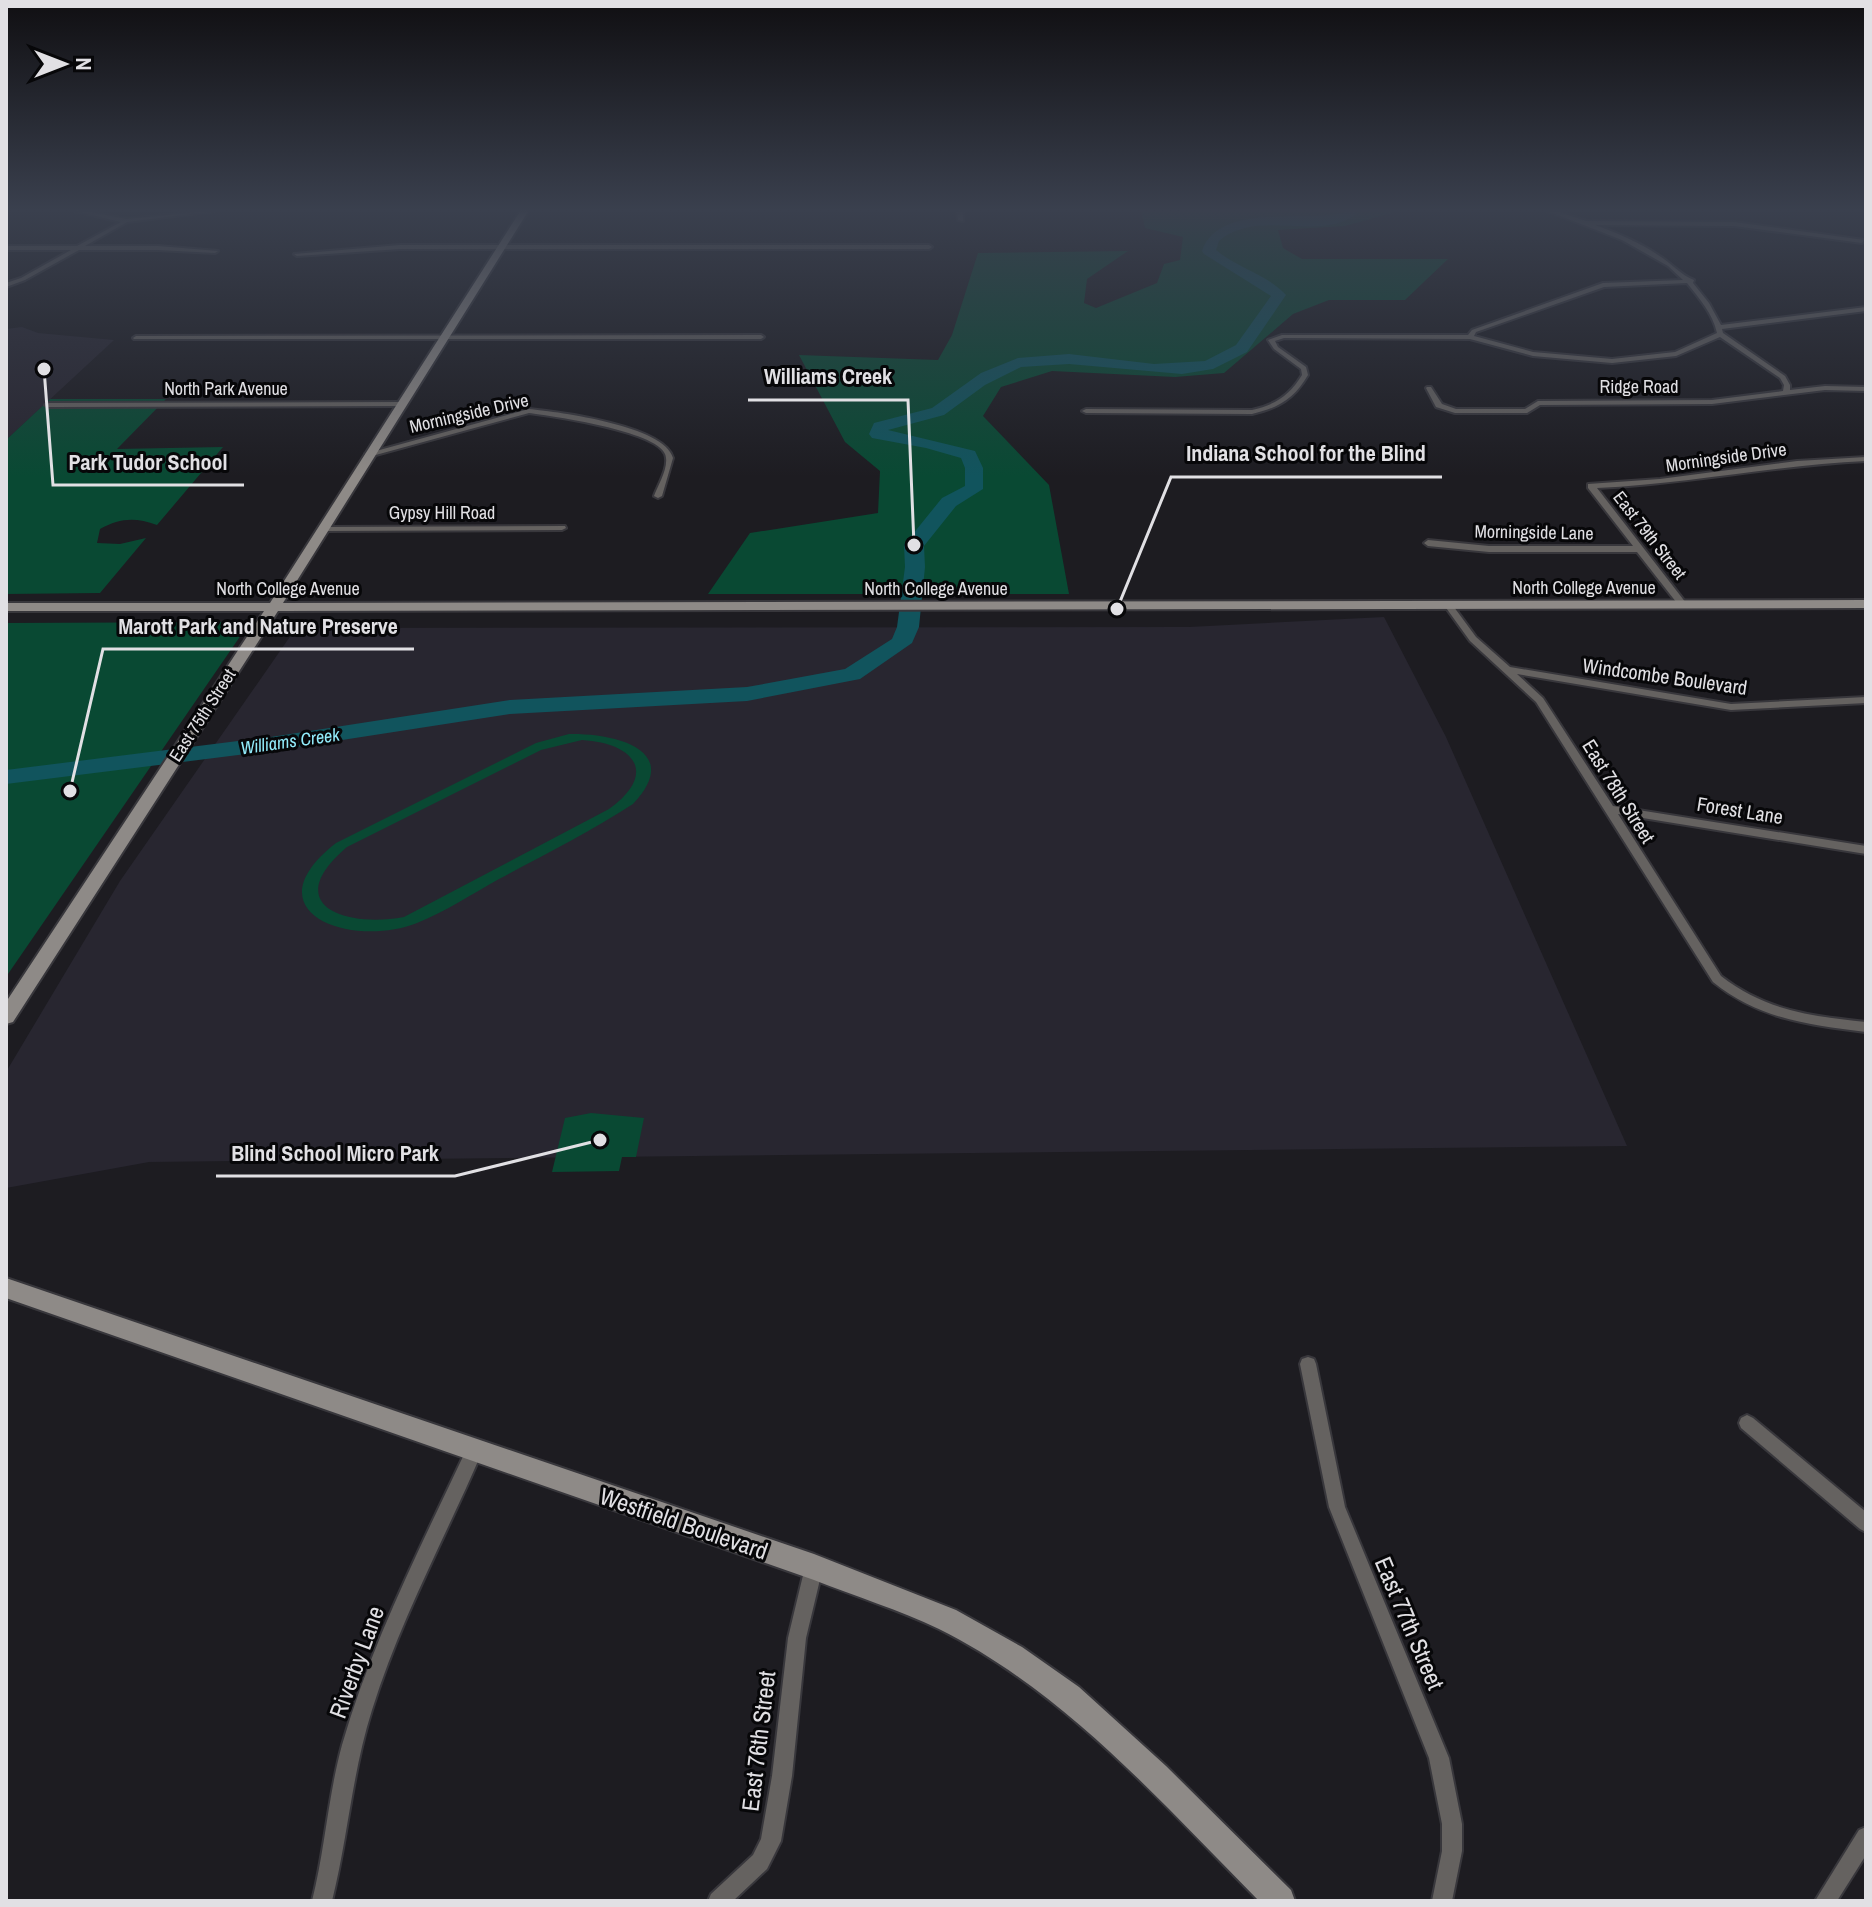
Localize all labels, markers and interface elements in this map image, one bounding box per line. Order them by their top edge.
north arrow [24,24,104,104]
text: N [69,57,99,71]
callout: Williams Creek [748,354,908,400]
text: Williams Creek [764,361,893,391]
street label: Ridge Road [1600,374,1678,399]
street label: North Park Avenue [164,376,288,401]
street label: Morningside Drive [407,387,531,439]
callout: Indiana School for the Blind [1171,431,1442,477]
street label: Morningside Drive [1664,436,1788,478]
text: Indiana School for the Blind [1186,438,1426,468]
callout: Park Tudor School [53,439,244,485]
text: Park Tudor School [68,447,228,477]
street label: East 79th Street [1608,486,1692,584]
street label: Gypsy Hill Road [389,500,495,525]
street label: Morningside Lane [1474,518,1594,546]
street label: North College Avenue [1512,575,1656,600]
street label: North College Avenue [216,576,360,601]
street label: North College Avenue [864,576,1008,601]
callout: Marott Park and Nature Preserve [103,603,414,649]
text: Marott Park and Nature Preserve [118,611,398,641]
street label: Windcombe Boulevard [1581,651,1749,701]
street label: East 75th Street [163,664,241,766]
water label: Williams Creek [239,722,342,760]
street label: East 78th Street [1576,734,1662,848]
street label: Forest Lane [1695,790,1785,830]
callout: Blind School Micro Park [216,1130,455,1176]
text: Blind School Micro Park [231,1138,440,1168]
street label: Westfield Boulevard [596,1479,772,1567]
street label: East 77th Street [1368,1552,1453,1695]
street label: Riverby Lane [321,1602,391,1722]
street label: East 76th Street [734,1668,783,1813]

